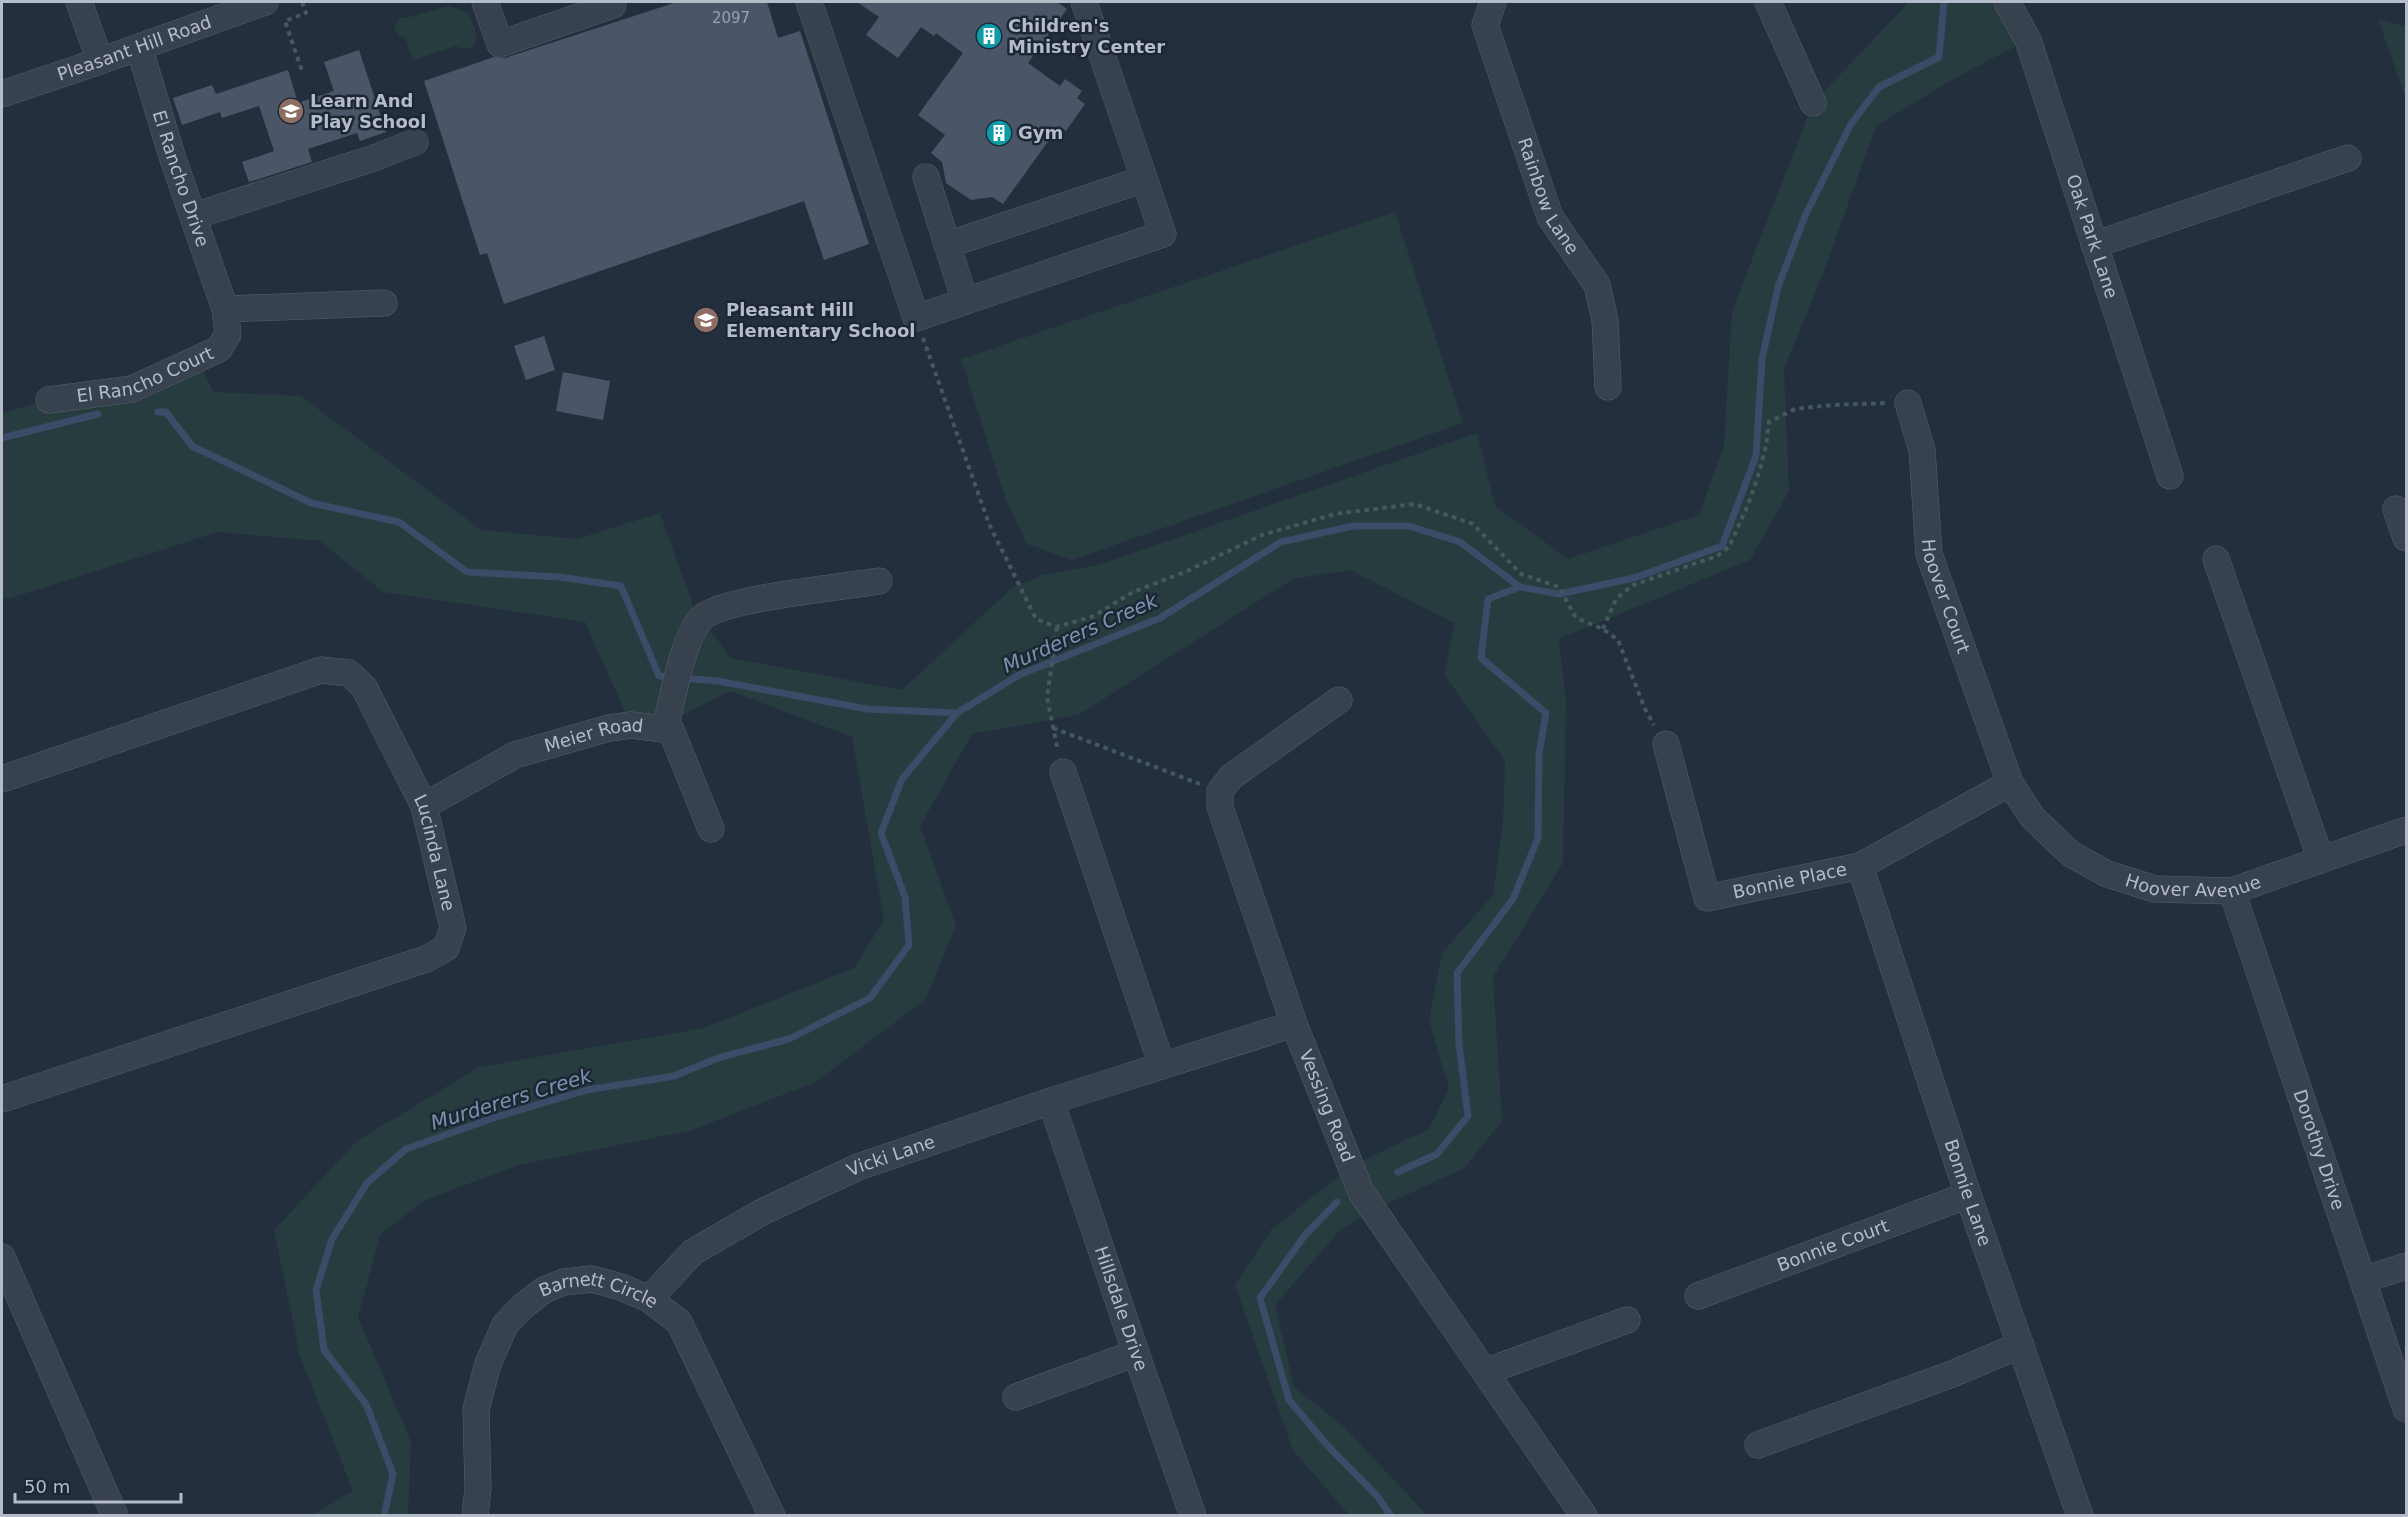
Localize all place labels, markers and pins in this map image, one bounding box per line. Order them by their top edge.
place label: Children's Ministry Center [1008,15,1165,57]
building icon: Children's Ministry Center [974,21,1004,51]
place label: Learn And Play School [310,90,426,132]
school or university icon: Learn And Play School [276,96,306,126]
building icon: Gym [984,118,1014,148]
place label: Gym [1018,122,1063,143]
place label: Pleasant Hill Elementary School [726,299,915,341]
school or university icon: Pleasant Hill Elementary School [691,305,721,335]

